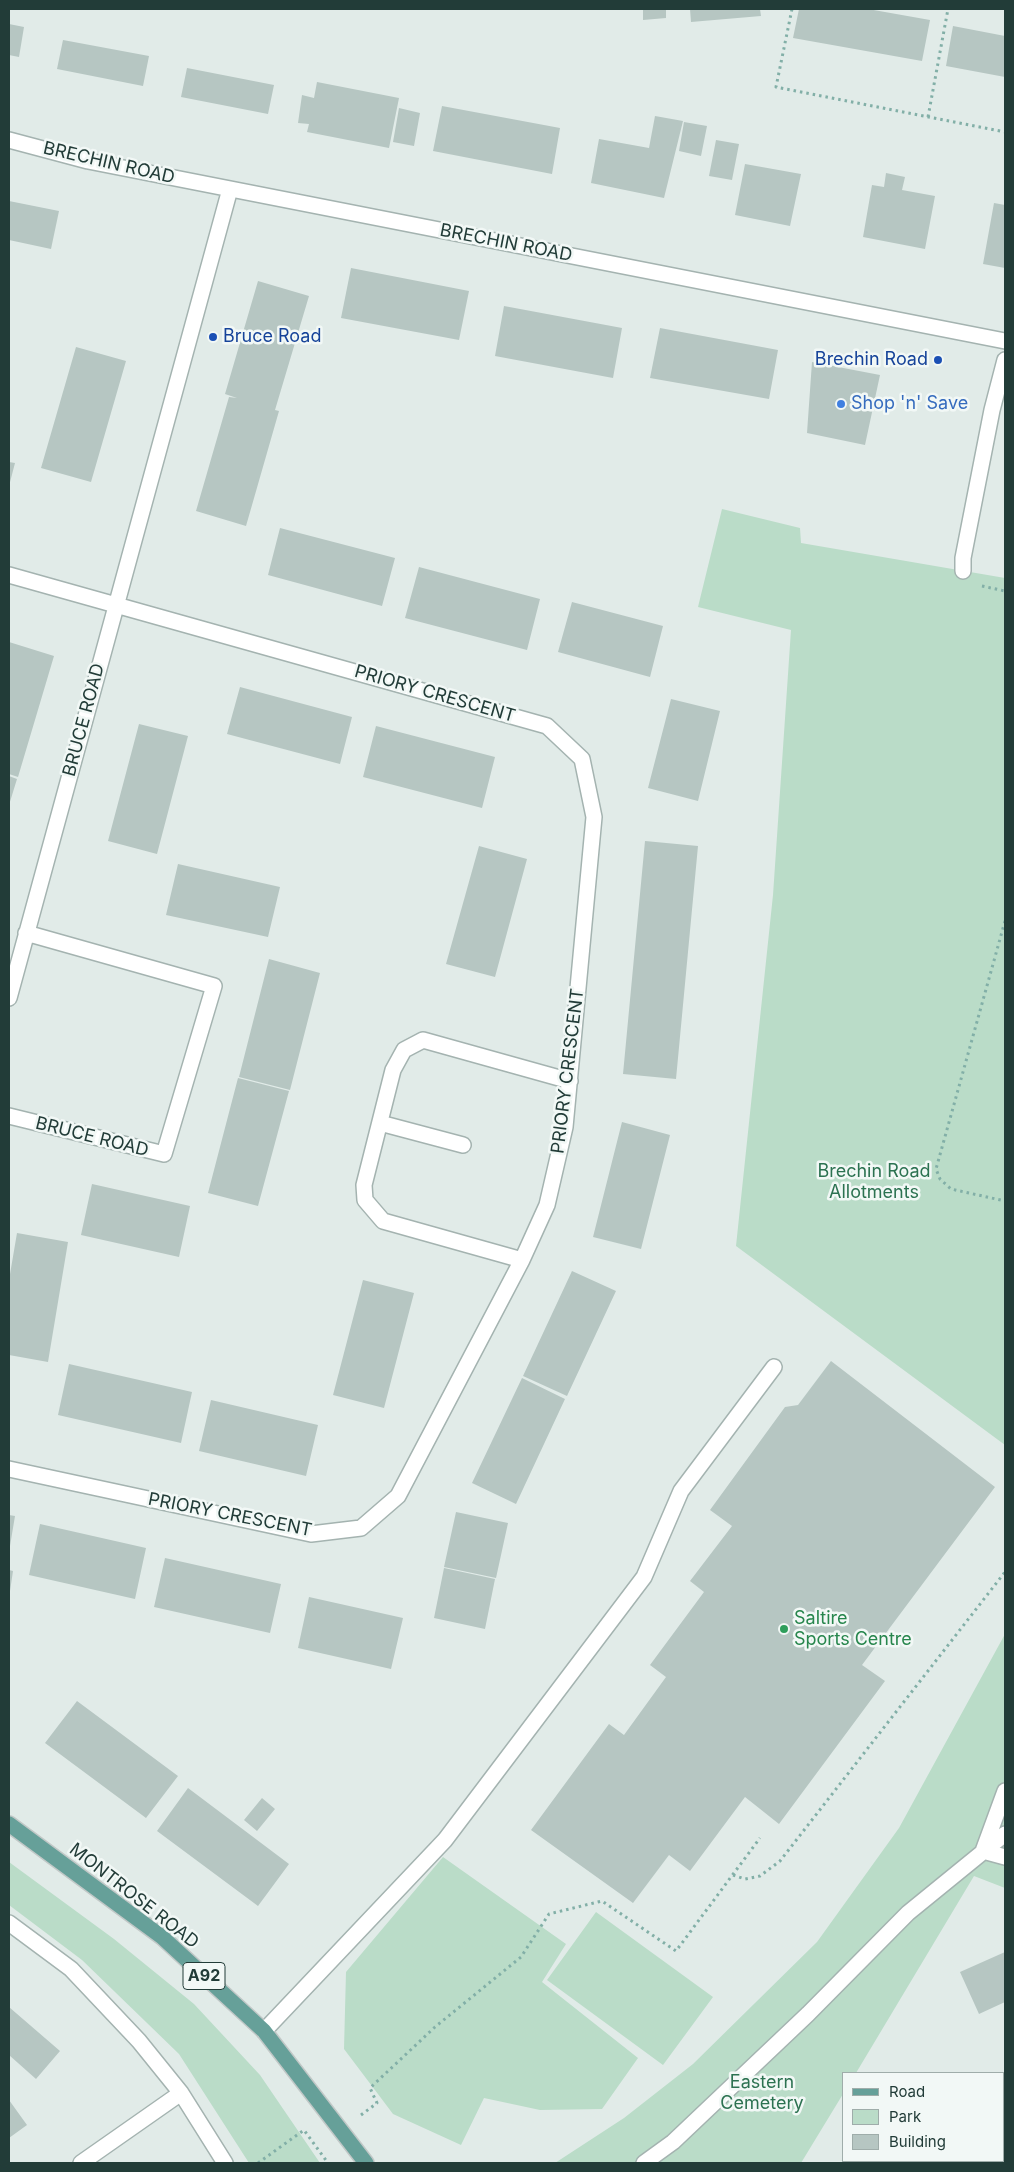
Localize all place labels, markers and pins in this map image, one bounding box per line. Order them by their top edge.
place label: Bruce Road [223,326,321,348]
marker: Bruce Road [207,331,219,343]
place label: Brechin Road [815,349,928,371]
marker: Brechin Road [932,354,944,366]
place label: Shop 'n' Save [851,393,968,415]
marker: Shop 'n' Save [835,398,847,410]
place label: Saltire Sports Centre [794,1608,912,1650]
marker: Saltire Sports Centre [778,1623,790,1635]

